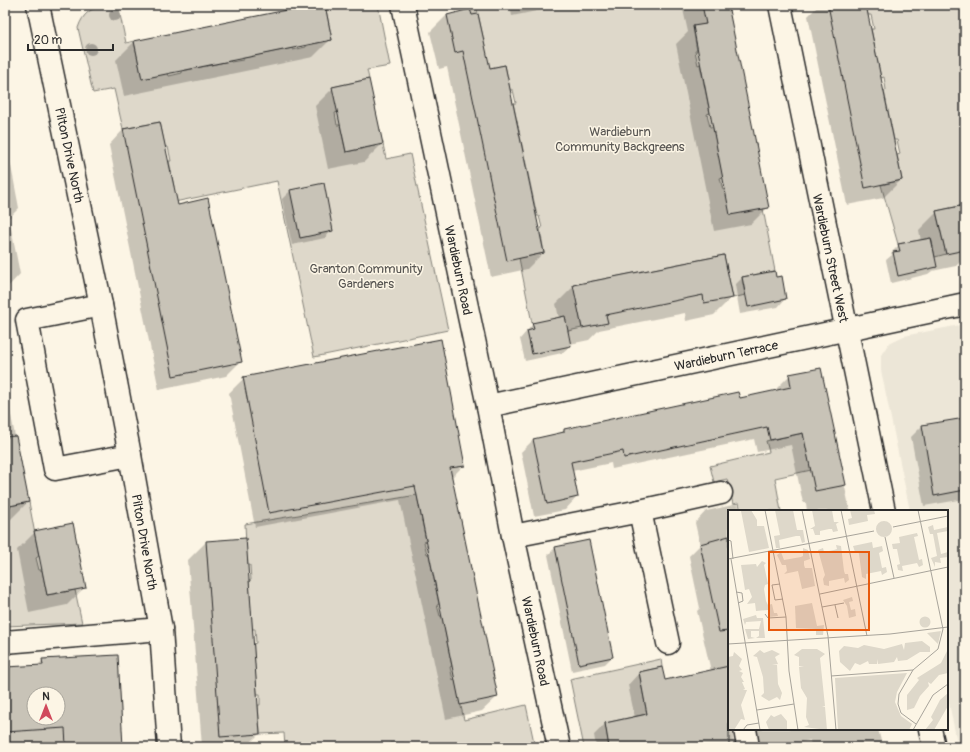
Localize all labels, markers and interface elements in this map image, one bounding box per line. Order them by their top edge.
scale bar [28,26,113,52]
text: 20 m [34,33,63,48]
street label: Pilton Drive North [51,106,87,204]
park label: Wardieburn Community Backgreens [555,124,685,155]
street label: Wardieburn Street West [809,192,852,325]
street label: Wardieburn Road [441,224,475,317]
park label: Granton Community Gardeners [309,261,423,292]
street label: Wardieburn Terrace [673,337,780,375]
street label: Pilton Drive North [128,493,160,591]
inset map [728,510,948,730]
street label: Wardieburn Road [518,595,552,688]
north arrow [26,686,66,726]
text: N [42,690,50,703]

